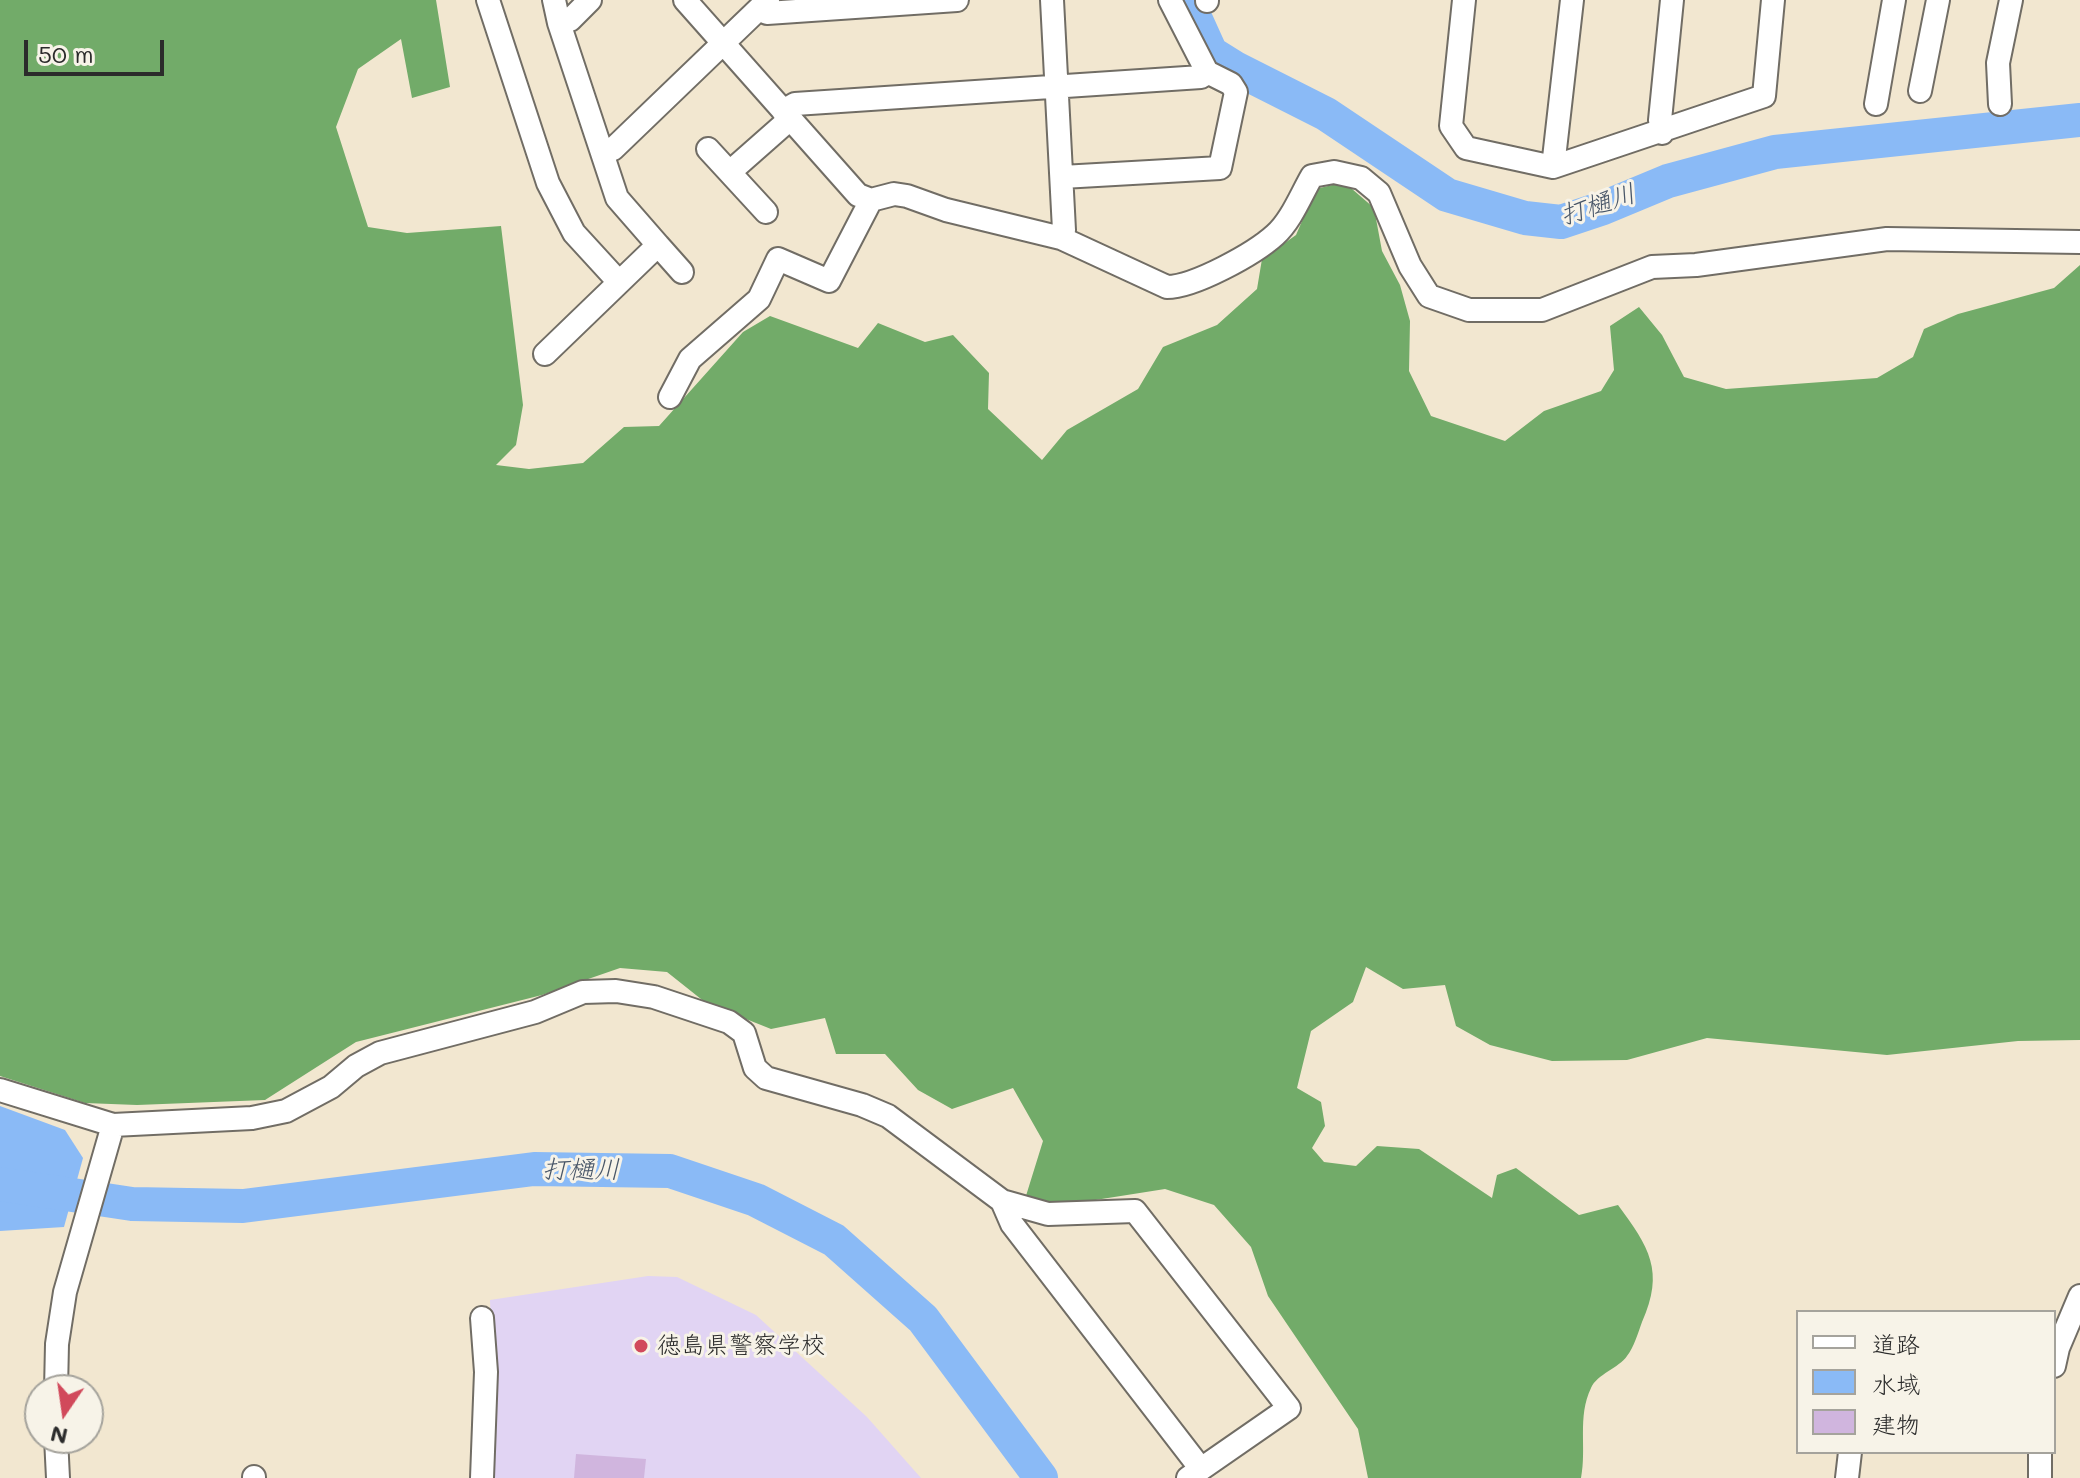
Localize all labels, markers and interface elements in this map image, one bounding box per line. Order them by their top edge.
scale bar [28,24,168,74]
text: 50 m [38,38,94,69]
water label: 打樋川 [1556,178,1640,232]
water label: 打樋川 [542,1154,620,1186]
legend [1796,1310,2056,1454]
text: 道路 [1872,1328,1920,1359]
place label: 徳島県警察学校 [657,1332,825,1360]
marker: 徳島県警察学校 [632,1337,650,1355]
text: 水域 [1872,1368,1920,1399]
north arrow [24,1374,104,1454]
text: 建物 [1872,1408,1920,1439]
text: N [48,1420,70,1452]

